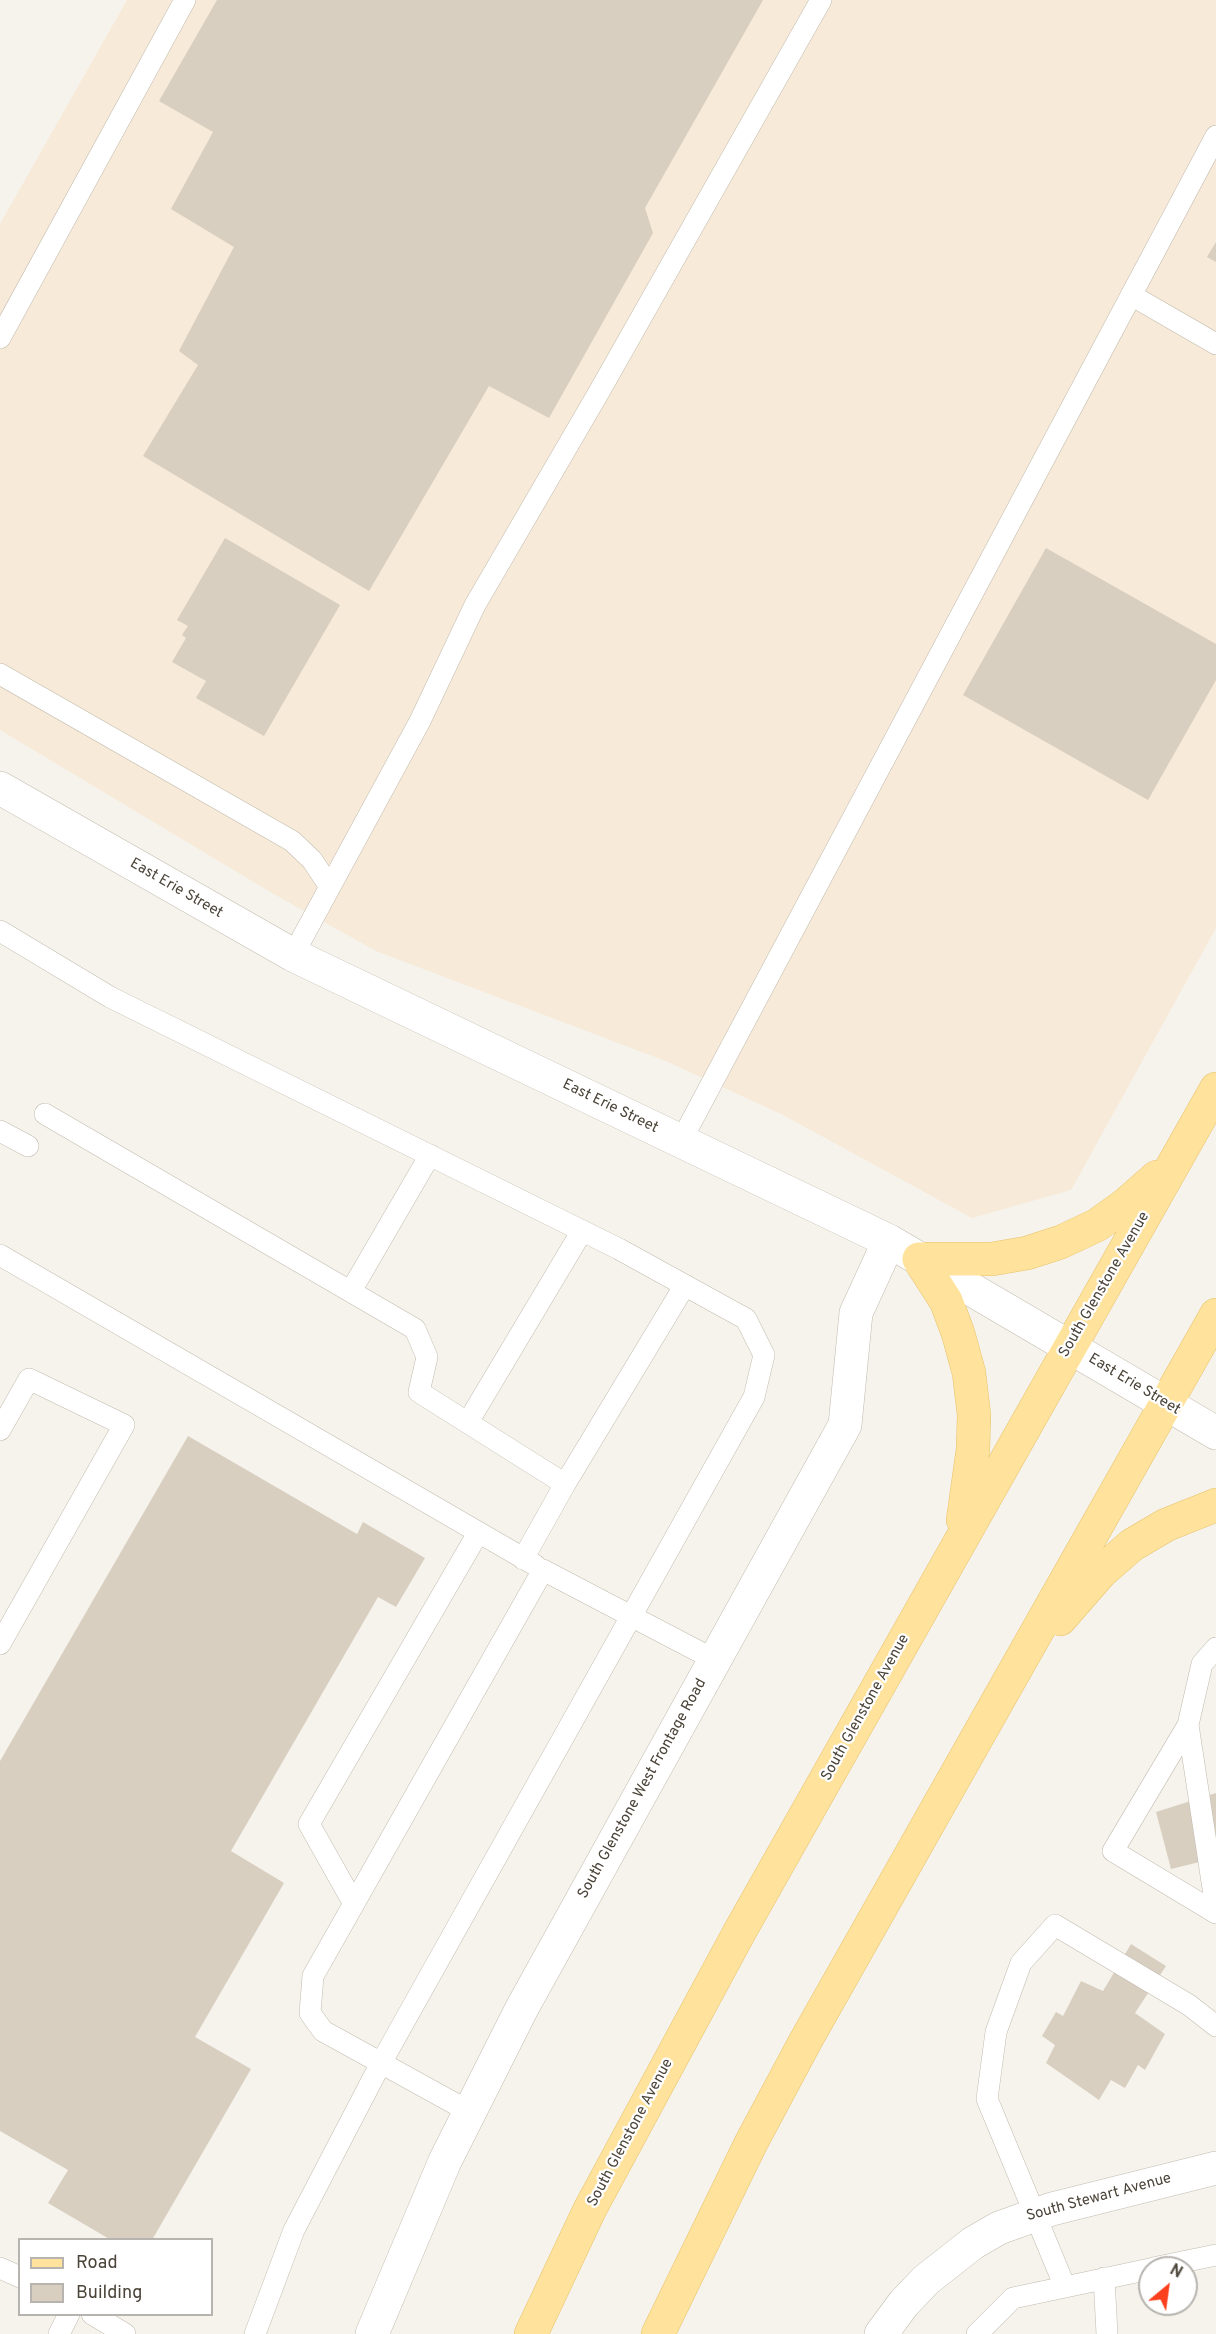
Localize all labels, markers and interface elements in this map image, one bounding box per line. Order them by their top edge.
street label: East Erie Street [126,855,226,923]
street label: East Erie Street [559,1076,661,1138]
street label: South Glenstone Avenue [1056,1209,1154,1361]
street label: East Erie Street [1085,1350,1183,1420]
street label: South Glenstone Avenue [818,1632,914,1784]
street label: South Glenstone West Frontage Road [575,1676,711,1902]
street label: South Glenstone Avenue [584,2056,678,2210]
street label: South Stewart Avenue [1025,2170,1173,2226]
legend [18,2238,213,2316]
text: Road [76,2252,118,2275]
north arrow [1138,2256,1198,2316]
text: N [1166,2260,1186,2284]
text: Building [76,2282,142,2305]

